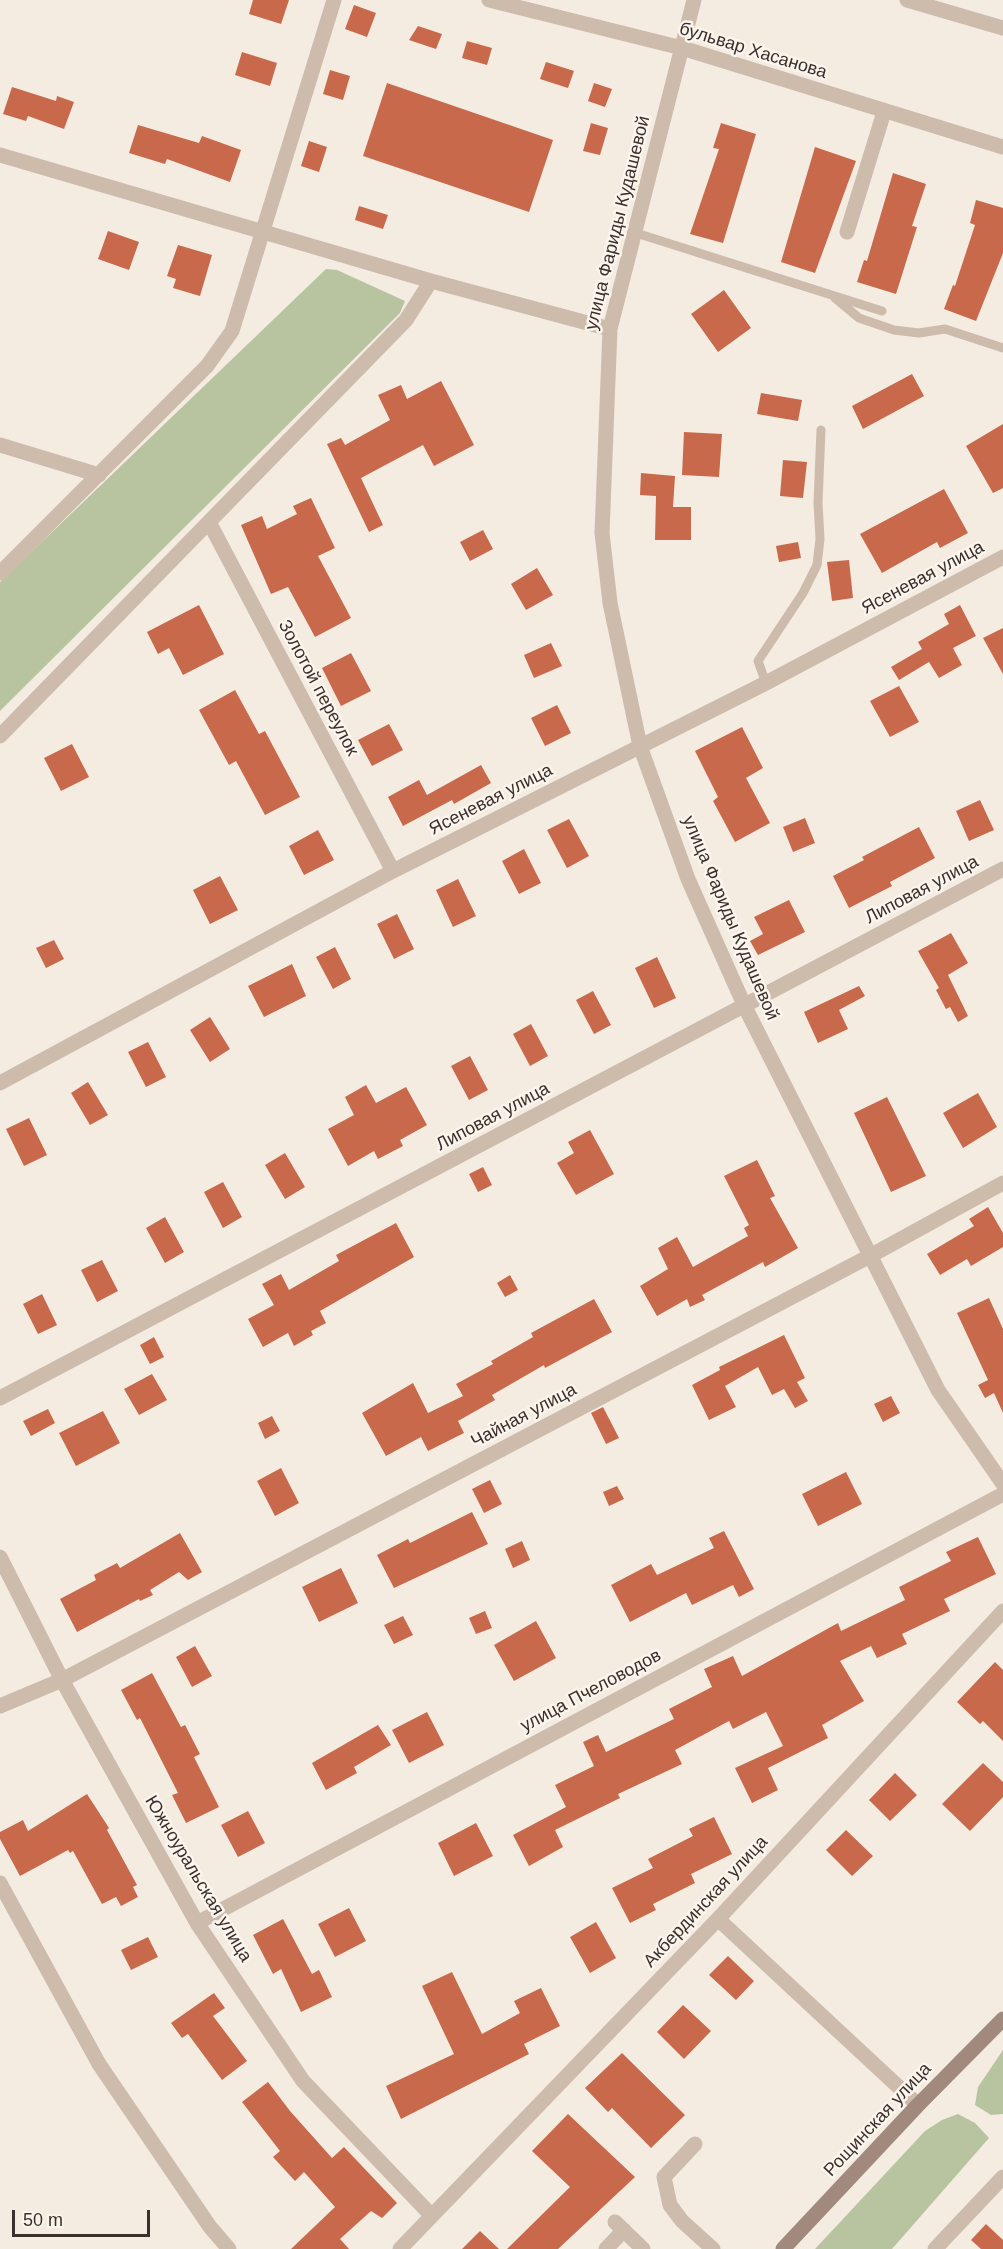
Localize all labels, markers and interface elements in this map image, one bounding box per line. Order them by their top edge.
street label: бульвар Хасанова [677,18,829,84]
street label: улица Фариды Кудашевой [581,114,655,332]
street label: Ясеневая улица [858,537,988,619]
street label: Золотой переулок [273,616,363,760]
street label: Ясеневая улица [426,760,556,840]
street label: улица Фариды Кудашевой [677,813,783,1023]
street label: Липовая улица [862,851,982,929]
street label: Липовая улица [433,1078,553,1156]
street label: Чайная улица [468,1379,580,1453]
street label: улица Пчеловодов [517,1645,665,1737]
street label: Южноуральская улица [140,1792,256,1966]
street label: Акбердинская улица [639,1832,773,1972]
street label: Рощинская улица [820,2059,936,2181]
scale bar [15,2198,153,2236]
text: 50 m [23,2210,63,2230]

